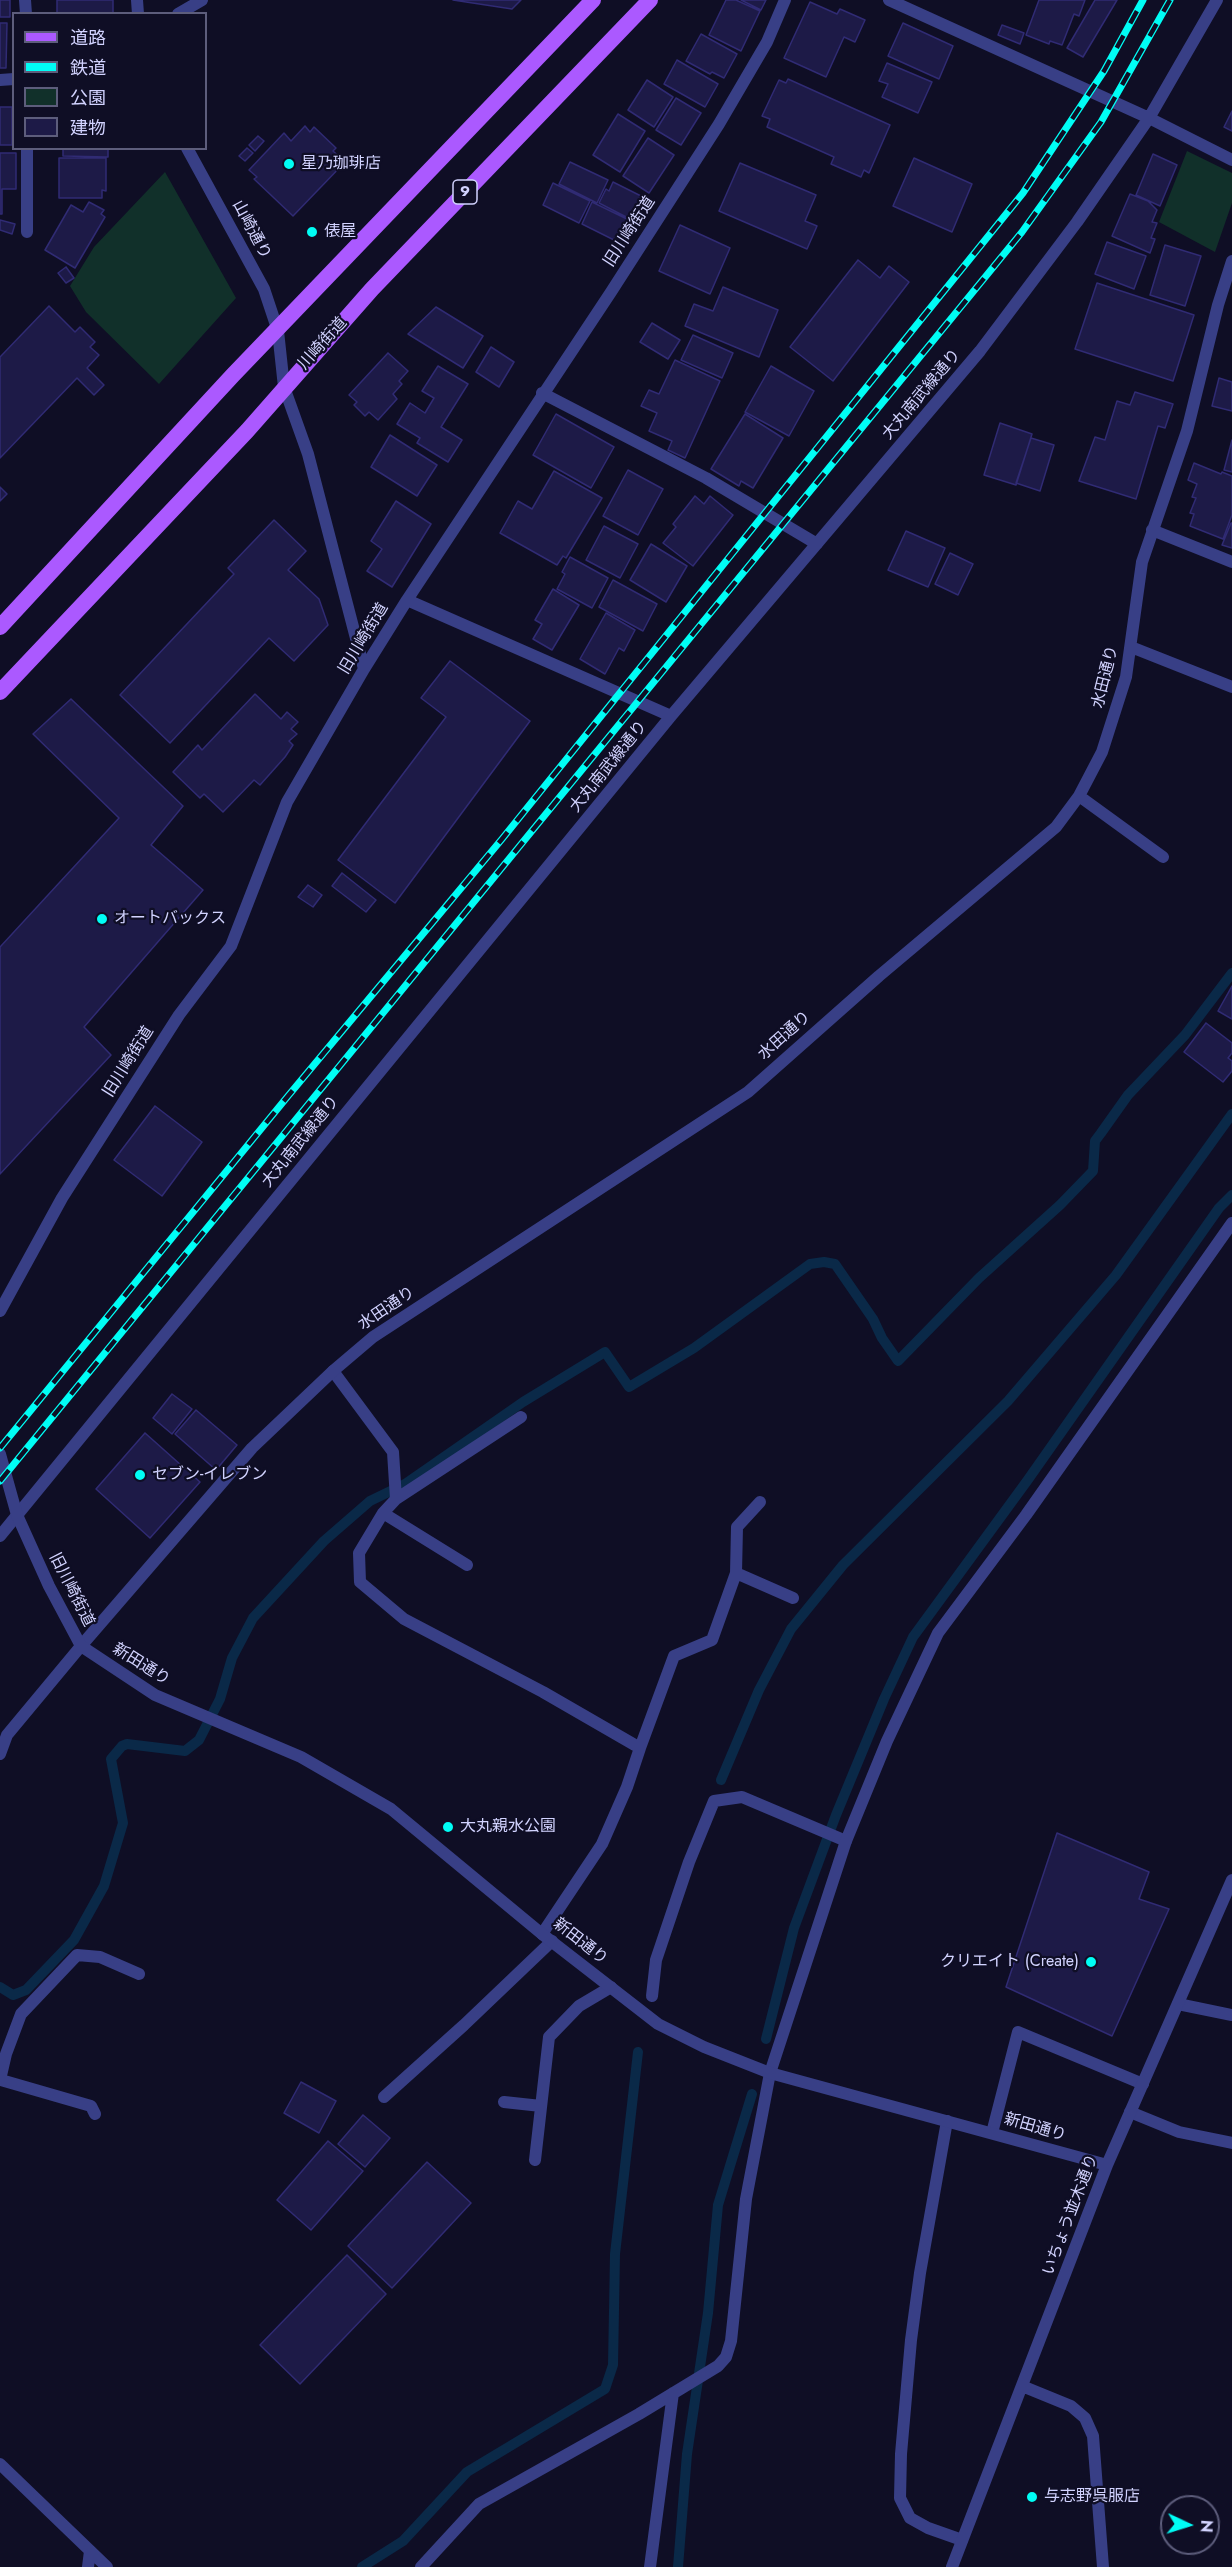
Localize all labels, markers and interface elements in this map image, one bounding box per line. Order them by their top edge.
legend [12,12,207,150]
text: 道路 [70,25,106,51]
text: 鉄道 [70,55,106,81]
text: 公園 [70,85,106,111]
text: 建物 [70,115,106,141]
place label: 星乃珈琲店 [301,154,381,174]
marker: 星乃珈琲店 [282,157,296,171]
road number: 9 [453,180,477,204]
street label: 旧川崎街道 [600,193,660,271]
street label: 山崎通り [228,197,274,263]
place label: 俵屋 [324,222,356,242]
marker: 俵屋 [305,225,319,239]
street label: 川崎街道 [294,314,352,374]
street label: 大丸南武線通り [879,346,965,444]
street label: 旧川崎街道 [335,600,393,678]
street label: 水田通り [1089,644,1123,710]
street label: 大丸南武線通り [566,717,652,817]
place label: オートバックス [114,909,226,929]
marker: オートバックス [95,912,109,926]
street label: 水田通り [755,1007,815,1065]
street label: 旧川崎街道 [100,1023,158,1101]
street label: 大丸南武線通り [258,1092,344,1192]
street label: 水田通り [355,1283,419,1335]
place label: セブン-イレブン [152,1465,267,1485]
marker: セブン-イレブン [133,1468,147,1482]
street label: 旧川崎街道 [44,1550,98,1630]
street label: 新田通り [109,1640,173,1690]
place label: 大丸親水公園 [460,1817,556,1837]
marker: 大丸親水公園 [441,1820,455,1834]
street label: 新田通り [549,1915,611,1969]
place label: クリエイト (Create) [940,1952,1079,1972]
marker: クリエイト (Create) [1084,1955,1098,1969]
street label: 新田通り [1002,2110,1068,2146]
street label: いちょう並木通り [1039,2152,1103,2278]
place label: 与志野呉服店 [1044,2487,1140,2507]
marker: 与志野呉服店 [1025,2490,1039,2504]
north arrow [1160,2495,1220,2555]
text: N [1195,2519,1218,2533]

